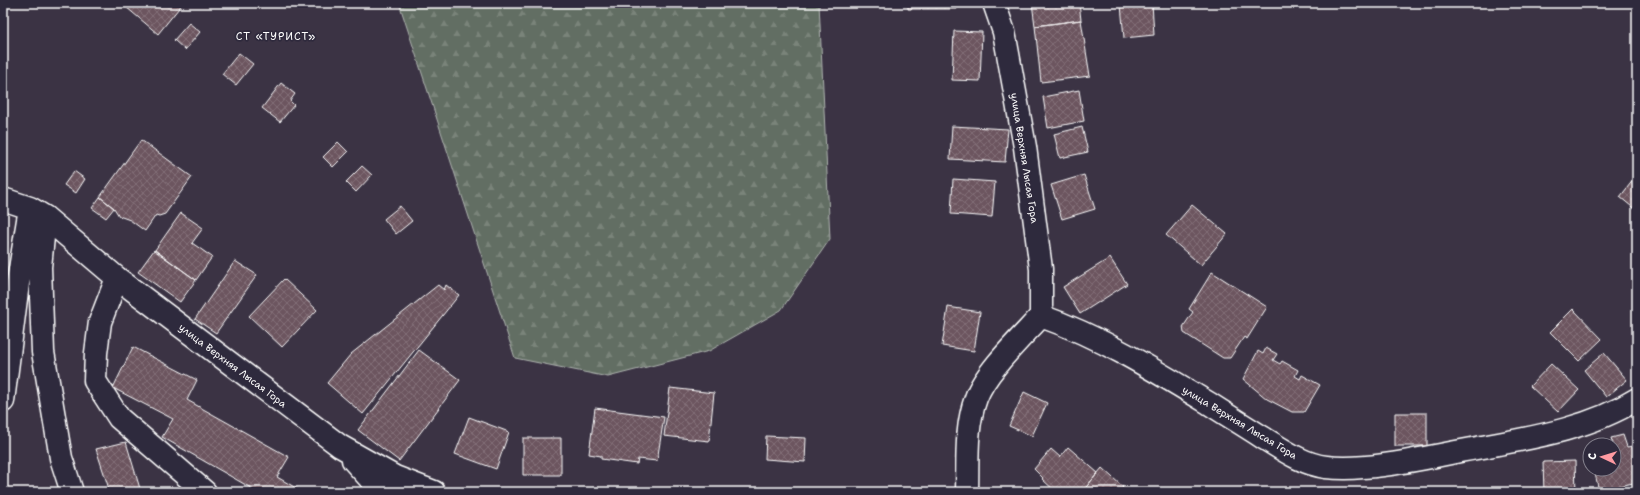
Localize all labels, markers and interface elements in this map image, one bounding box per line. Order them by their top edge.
district label: СТ «ТУРИСТ» [236,29,316,44]
street label: улица Верхняя Лысая Гора [1008,92,1041,225]
street label: улица Верхняя Лысая Гора [176,321,290,411]
street label: улица Верхняя Лысая Гора [1180,383,1300,462]
north arrow [1582,437,1622,477]
text: С [1585,452,1600,460]

